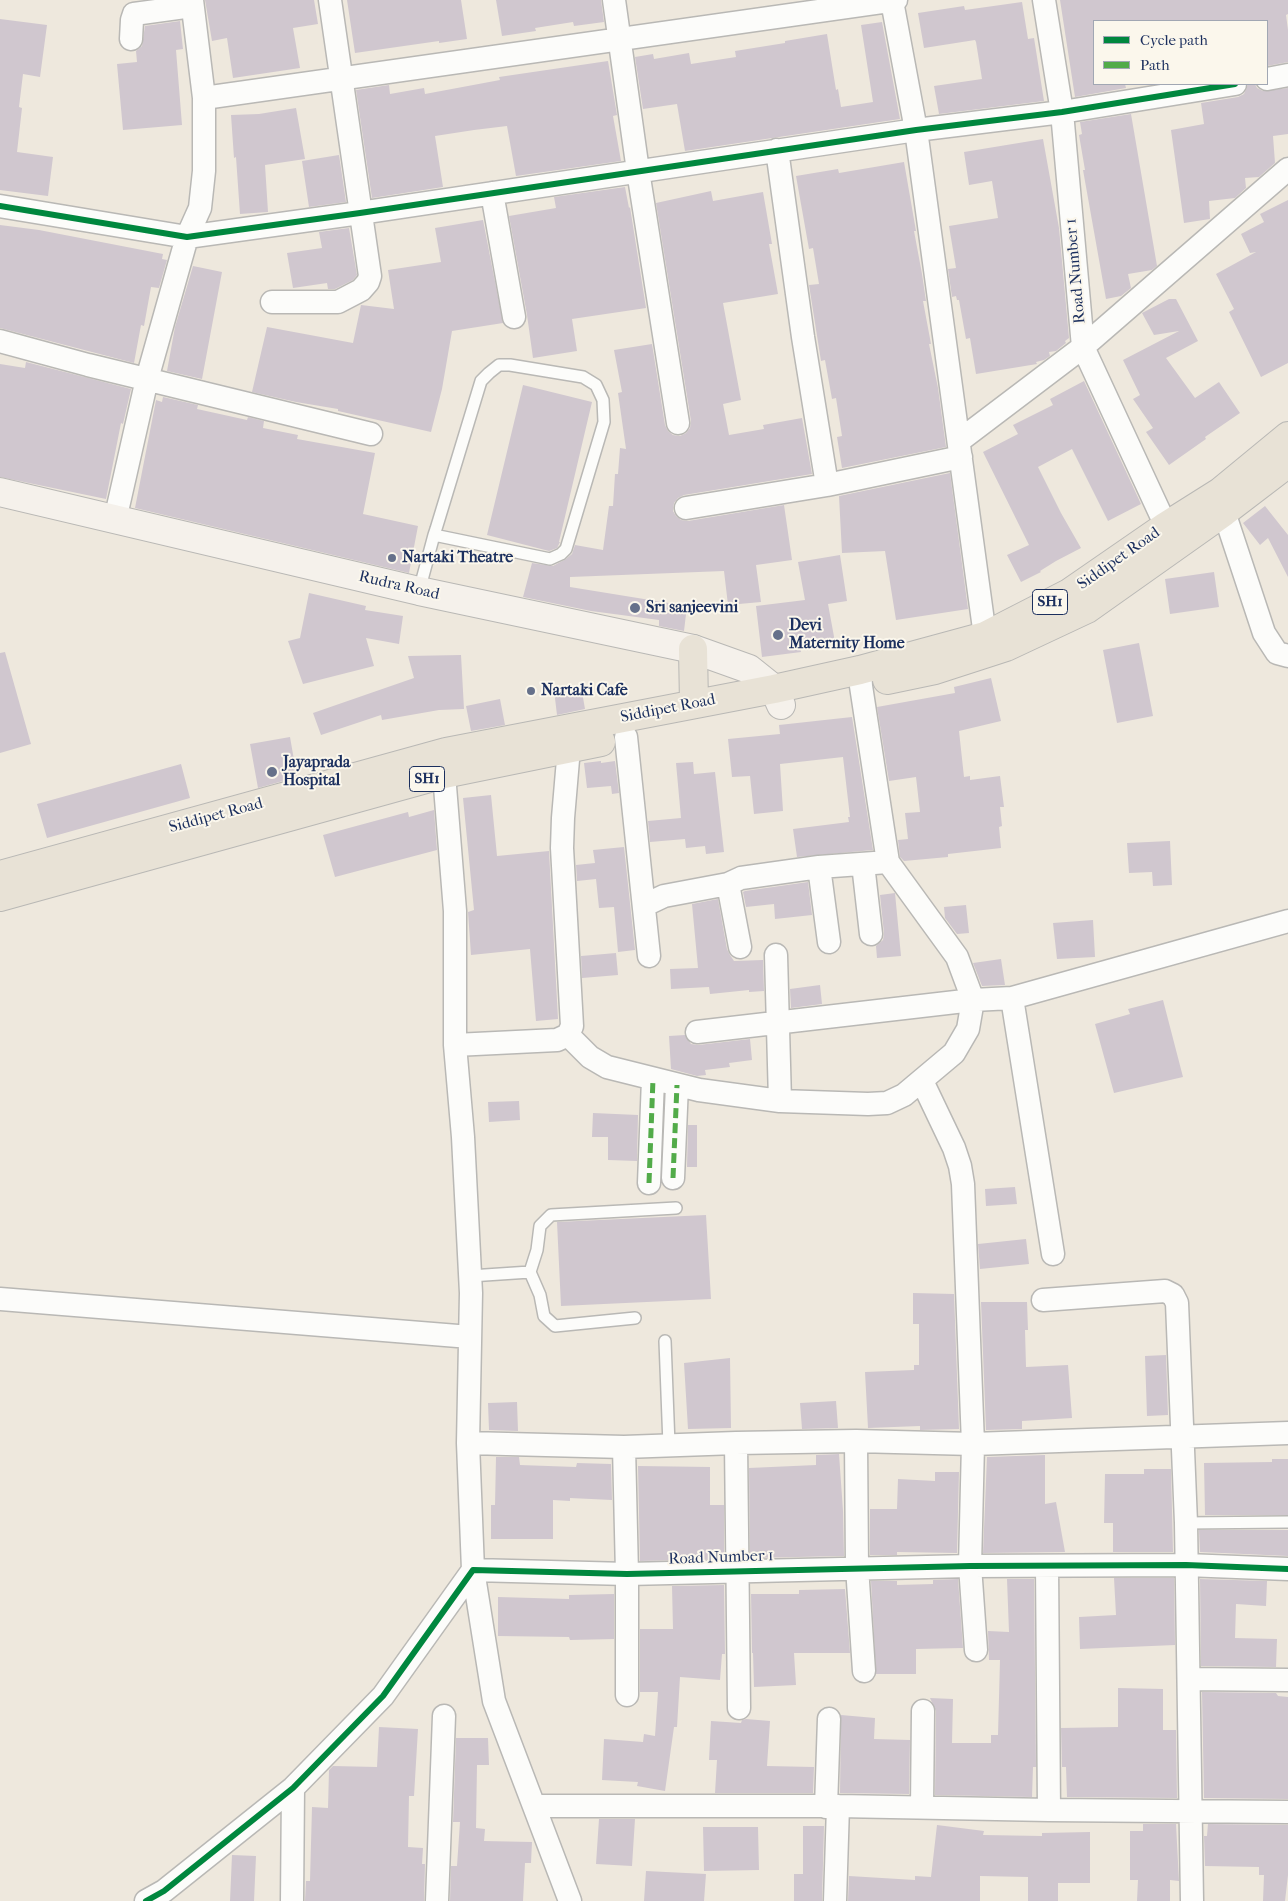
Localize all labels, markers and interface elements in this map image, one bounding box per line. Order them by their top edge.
legend [1093,20,1268,85]
text: Cycle path [1140,31,1208,49]
text: Path [1140,56,1170,74]
street label: Road Number 1 [1062,218,1090,324]
street label: Siddipet Road [1074,524,1164,594]
place label: Nartaki Theatre [402,548,513,568]
marker: Nartaki Theatre [386,552,398,564]
street label: Rudra Road [357,567,441,605]
road number: SH1 [1032,590,1068,614]
place label: Sri sanjeevini [646,598,738,618]
marker: Sri sanjeevini [628,601,642,615]
place label: Devi Maternity Home [789,616,905,654]
marker: Devi Maternity Home [771,628,785,642]
place label: Nartaki Cafe [541,681,628,701]
marker: Nartaki Cafe [525,685,537,697]
street label: Siddipet Road [619,690,717,728]
place label: Jayaprada Hospital [283,753,350,791]
marker: Jayaprada Hospital [265,765,279,779]
road number: SH1 [410,766,444,792]
street label: Siddipet Road [167,794,265,838]
street label: Road Number 1 [668,1547,774,1569]

